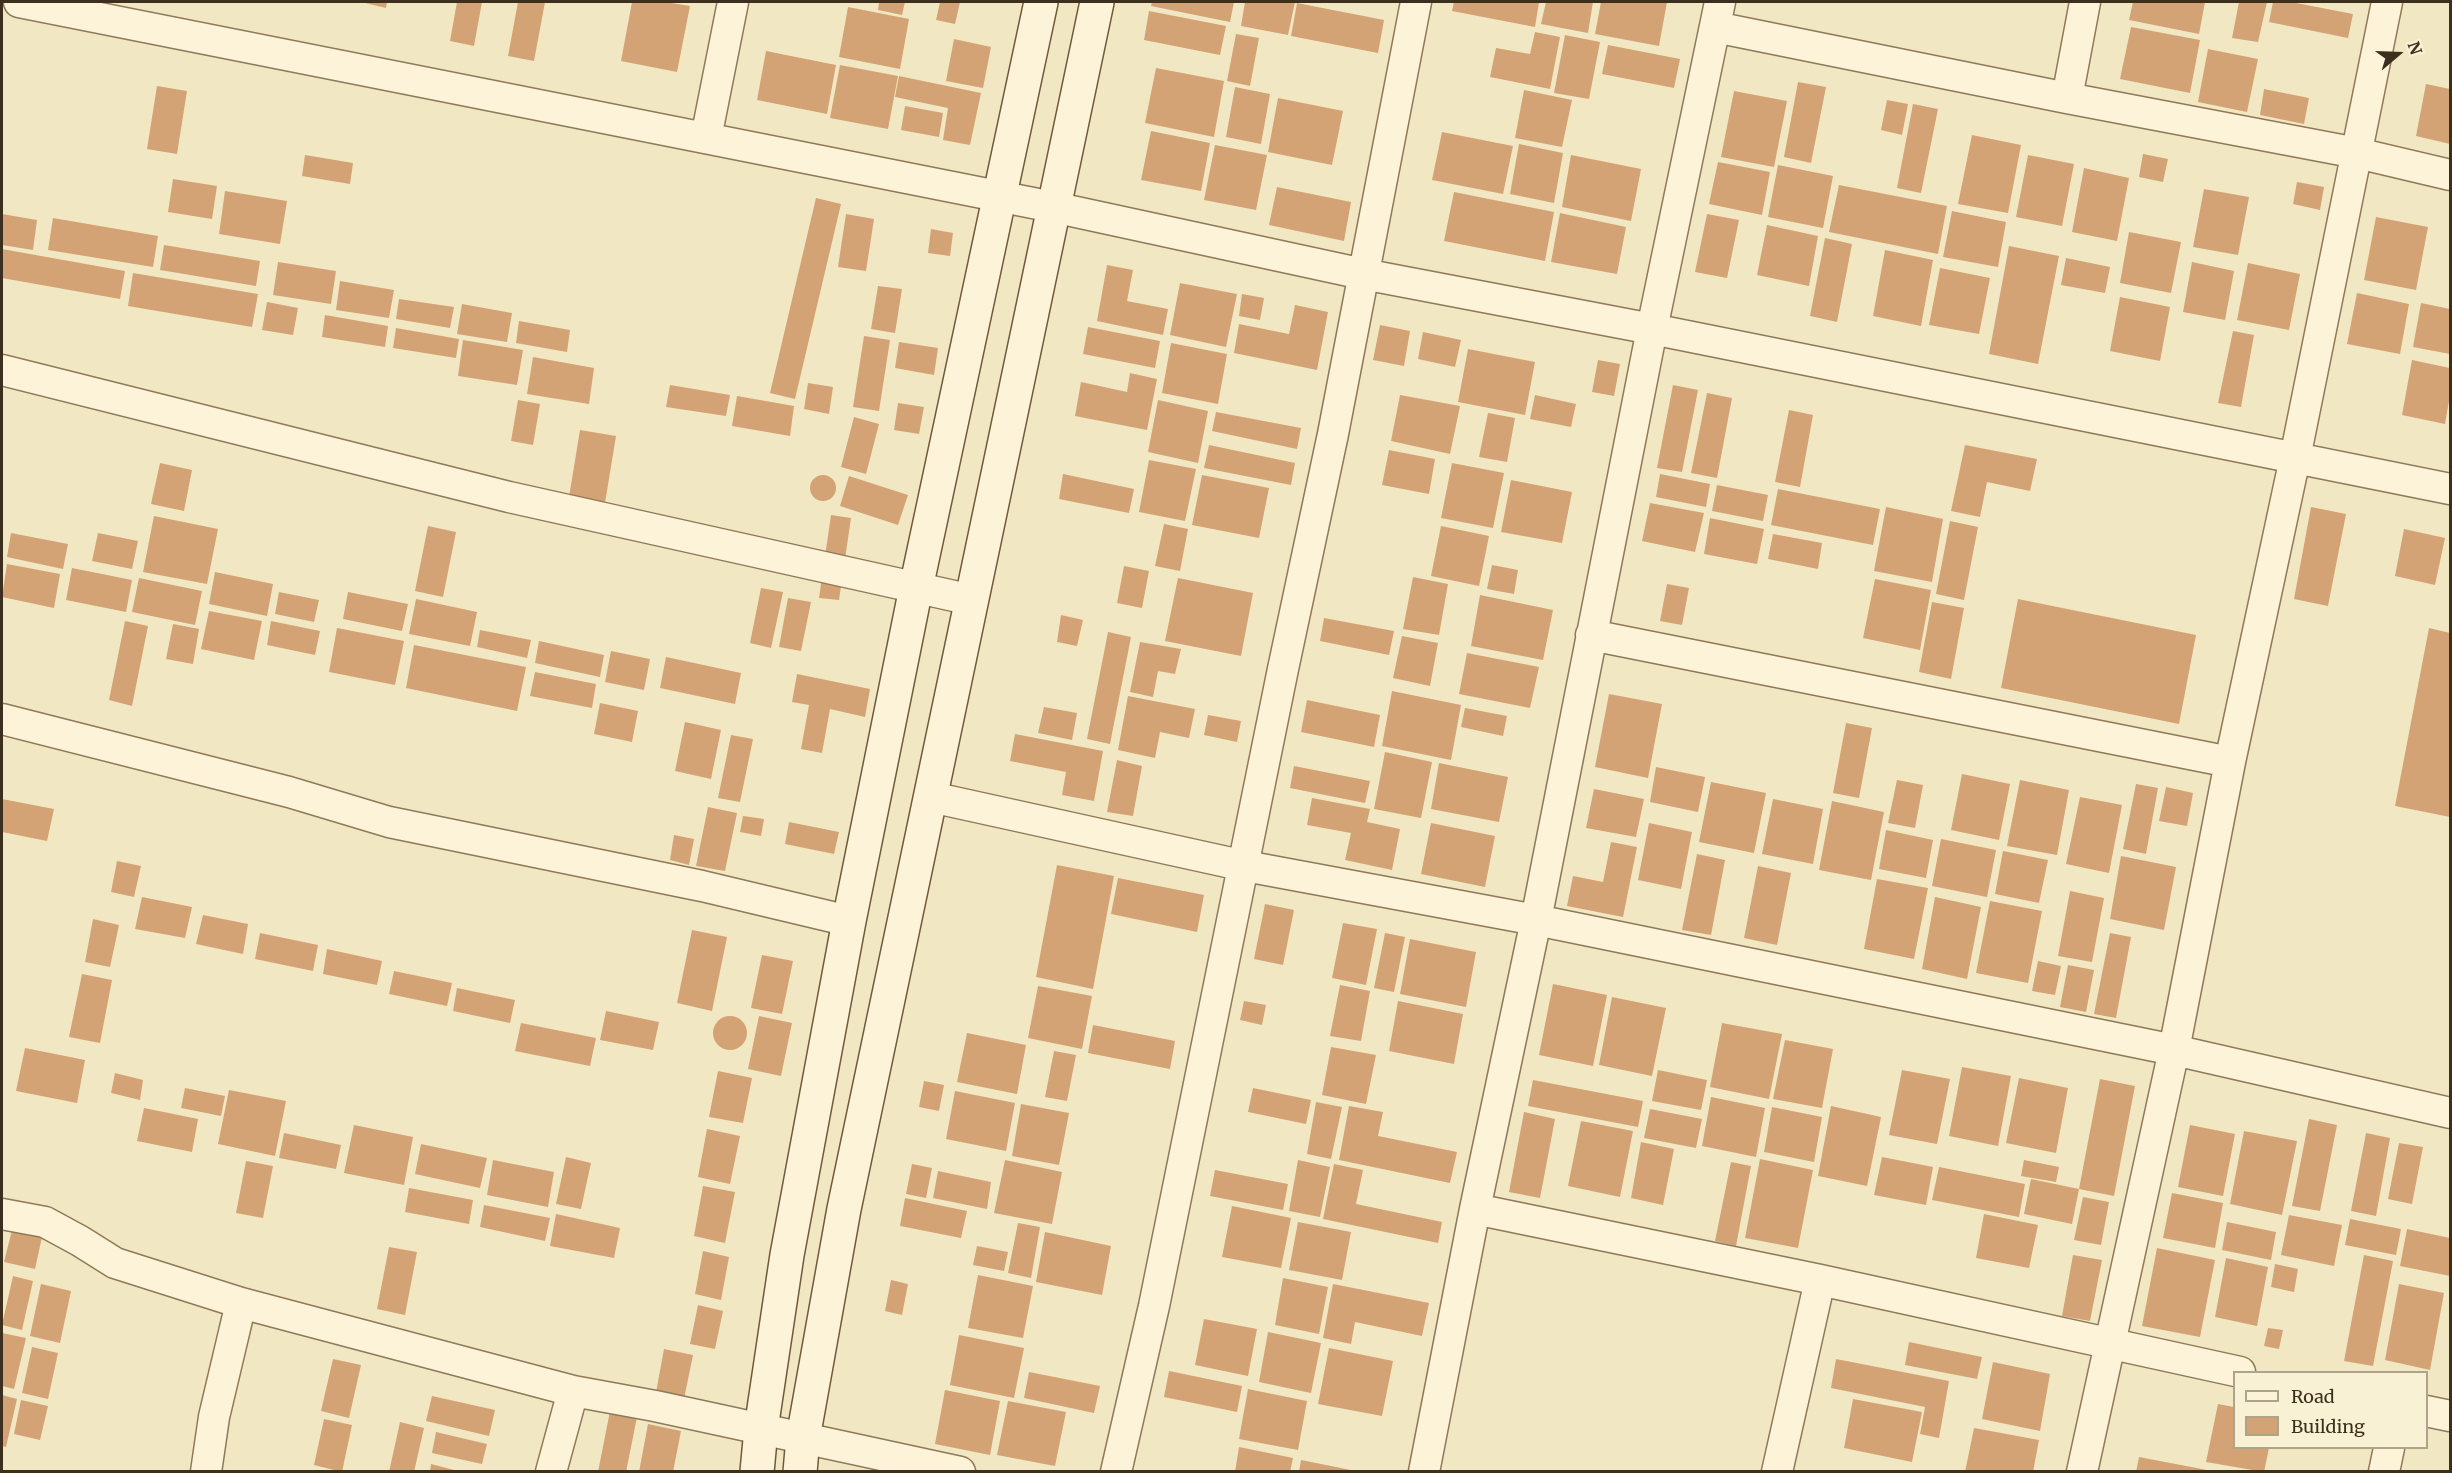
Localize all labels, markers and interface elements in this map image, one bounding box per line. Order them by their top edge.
north arrow [2368,24,2428,84]
text: N [2404,39,2427,57]
legend [2233,1371,2428,1449]
text: Road [2291,1385,2335,1408]
text: Building [2291,1415,2365,1438]

